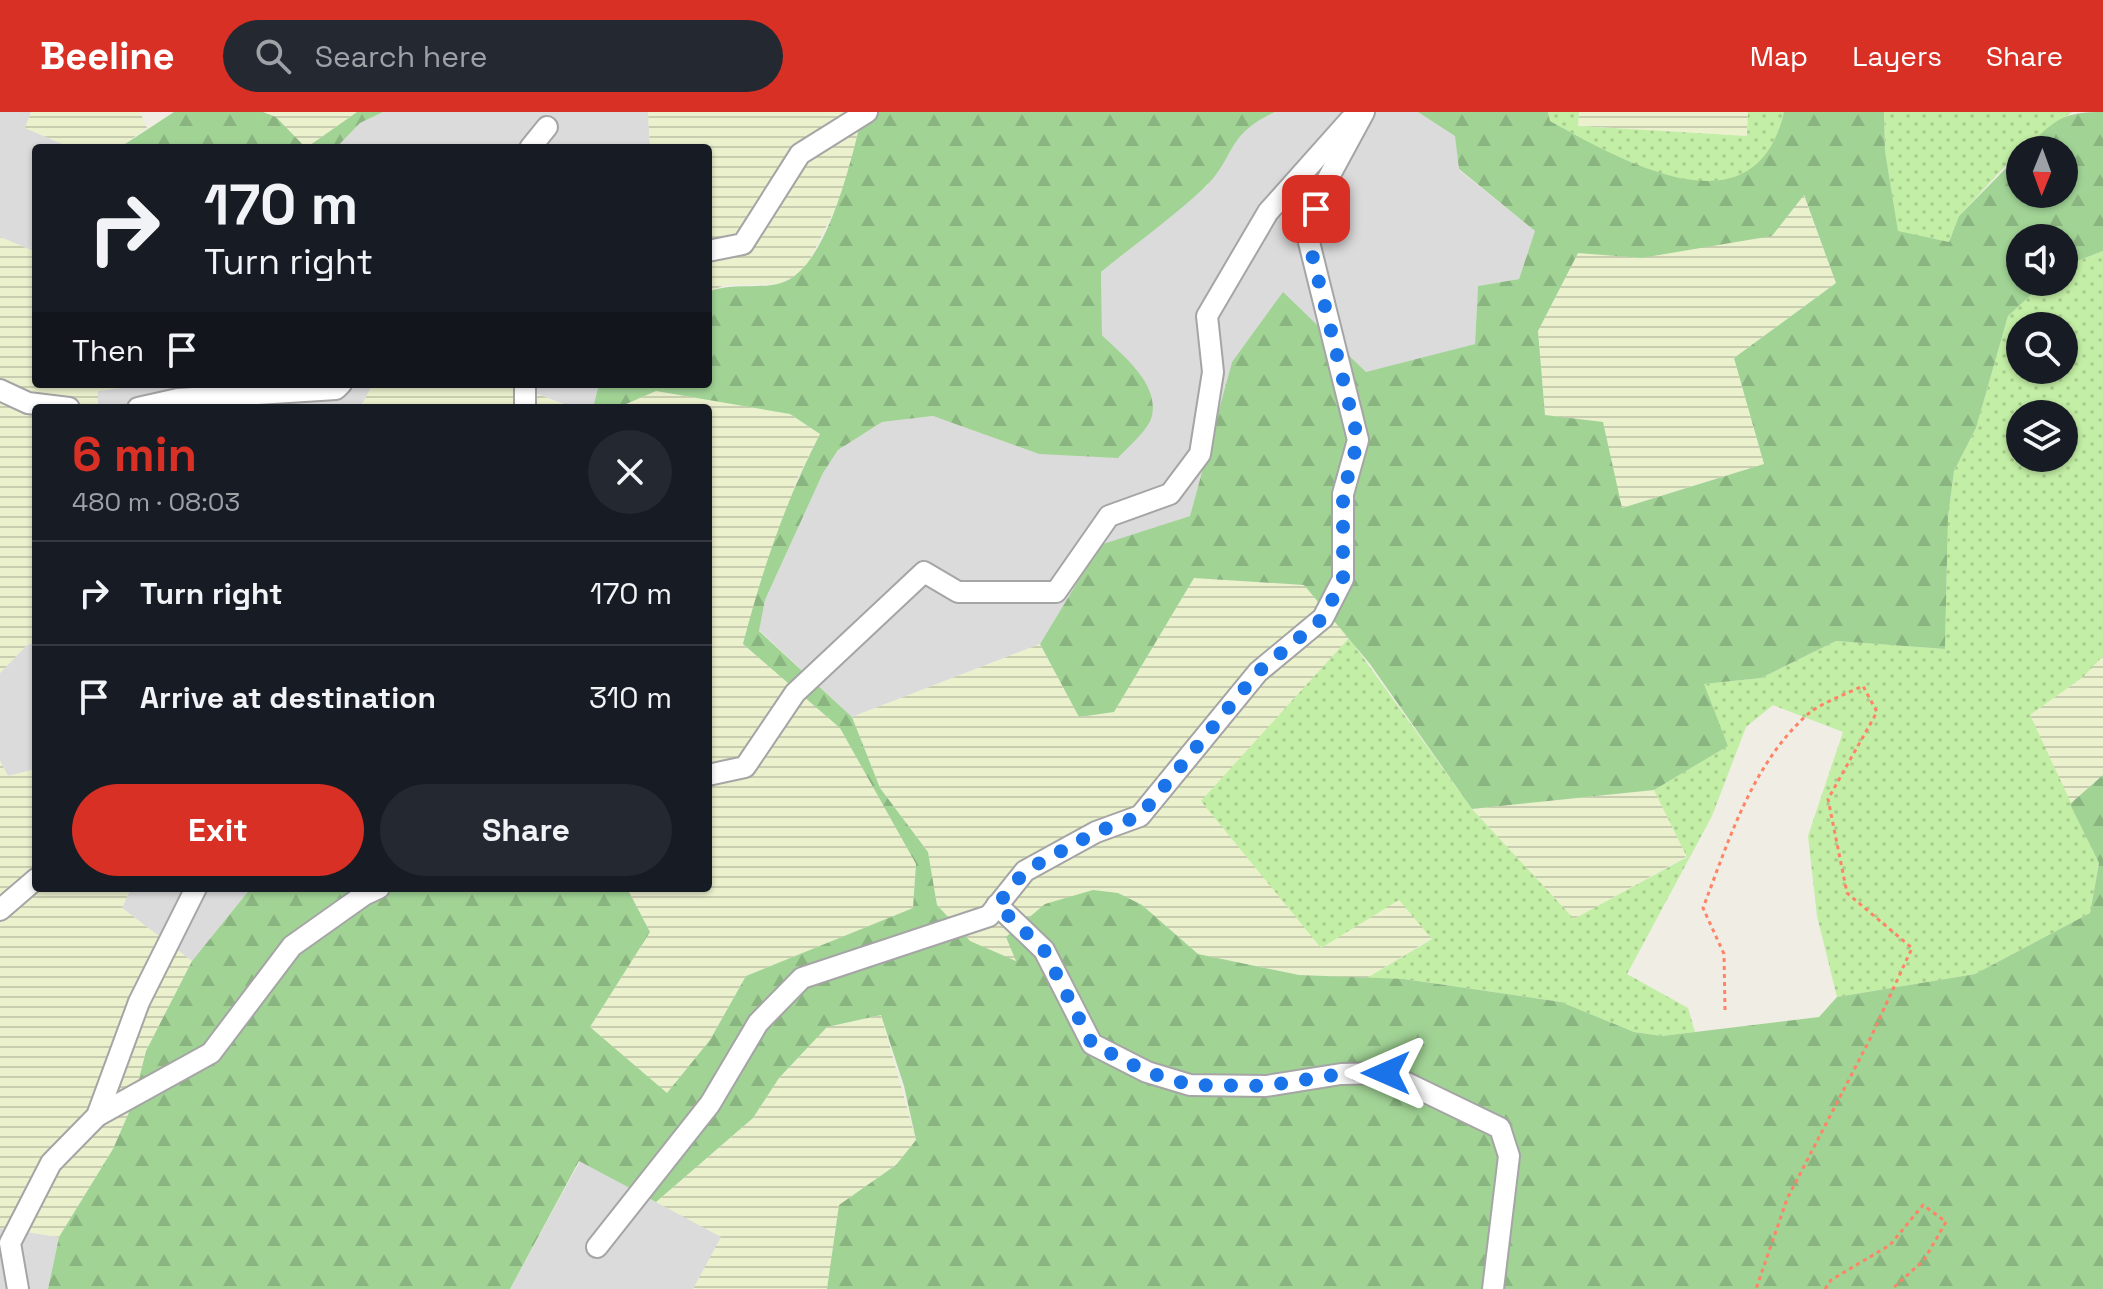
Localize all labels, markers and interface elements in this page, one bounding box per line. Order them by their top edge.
search box [223,20,783,92]
text: Beeline [40,32,175,80]
icon: search [251,34,295,78]
text: Search here [315,37,488,76]
text: Map [1750,38,1808,74]
text: Layers [1852,38,1942,74]
text: Share [1986,38,2063,74]
north arrow [2006,136,2078,208]
map controls [2006,136,2078,472]
text: 170 m [204,169,358,240]
pin [1282,175,1350,243]
icon: right [72,176,176,280]
icon: arrive [1294,187,1338,231]
button: sound [2006,224,2078,296]
text: Turn right [204,239,373,285]
button: search [2006,312,2078,384]
icon: arrive [160,328,204,372]
text: Then [72,331,144,370]
button: layers [2006,400,2078,472]
text: 6 min [72,424,197,485]
button: close [588,430,672,514]
text: 480 m · 08:03 [72,485,240,519]
icon: right [72,571,116,615]
text: Turn right [140,574,283,613]
text: 170 m [590,574,672,613]
icon: arrive [72,675,116,719]
text: Arrive at destination [140,678,436,717]
text: 310 m [589,678,672,717]
button: Exit [72,784,364,876]
button: Share [380,784,672,876]
position arrow [1344,1031,1428,1115]

